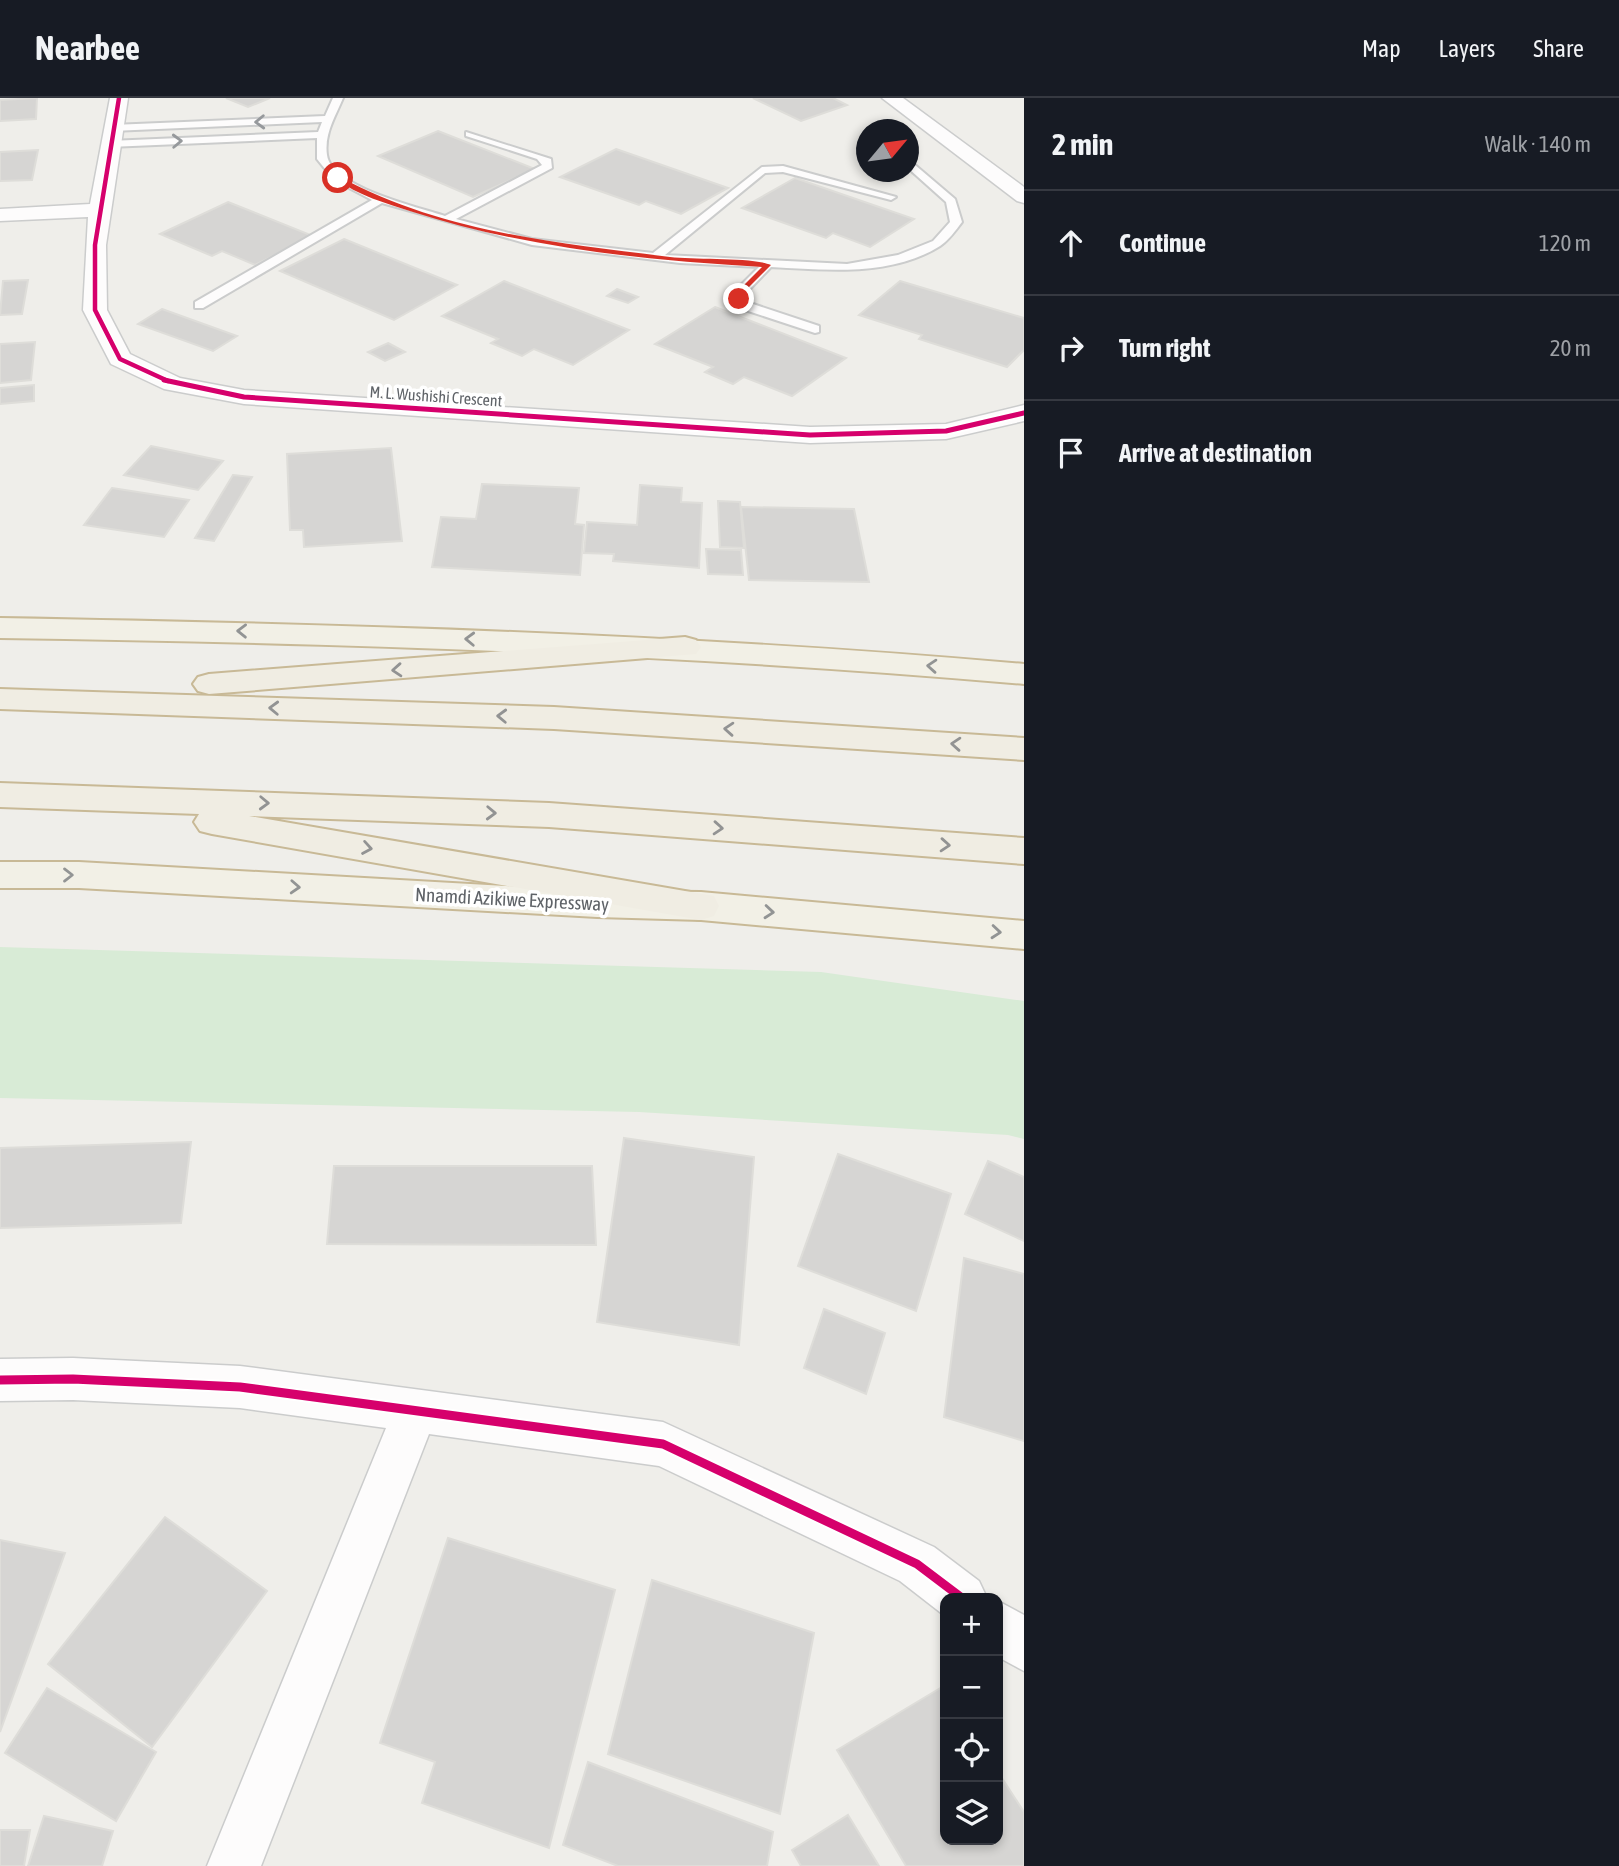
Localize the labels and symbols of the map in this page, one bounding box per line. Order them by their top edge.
one-way arrow [254,114,265,129]
north arrow [856,119,919,182]
one-way arrow [172,133,183,148]
route start [322,162,353,193]
route end [723,283,754,314]
street label: M. L. Wushishi Crescent [369,382,503,410]
one-way arrow [236,623,247,639]
one-way arrow [464,631,475,646]
one-way arrow [926,659,937,674]
one-way arrow [391,662,402,677]
one-way arrow [269,700,279,716]
one-way arrow [496,709,507,724]
one-way arrow [723,722,734,737]
one-way arrow [950,737,961,752]
one-way arrow [259,796,270,811]
one-way arrow [486,805,497,820]
one-way arrow [713,820,724,835]
one-way arrow [940,837,951,852]
one-way arrow [361,840,373,855]
one-way arrow [63,867,74,883]
one-way arrow [290,879,301,894]
street label: Nnamdi Azikiwe Expressway [414,883,610,915]
one-way arrow [763,905,775,920]
one-way arrow [990,925,1001,940]

